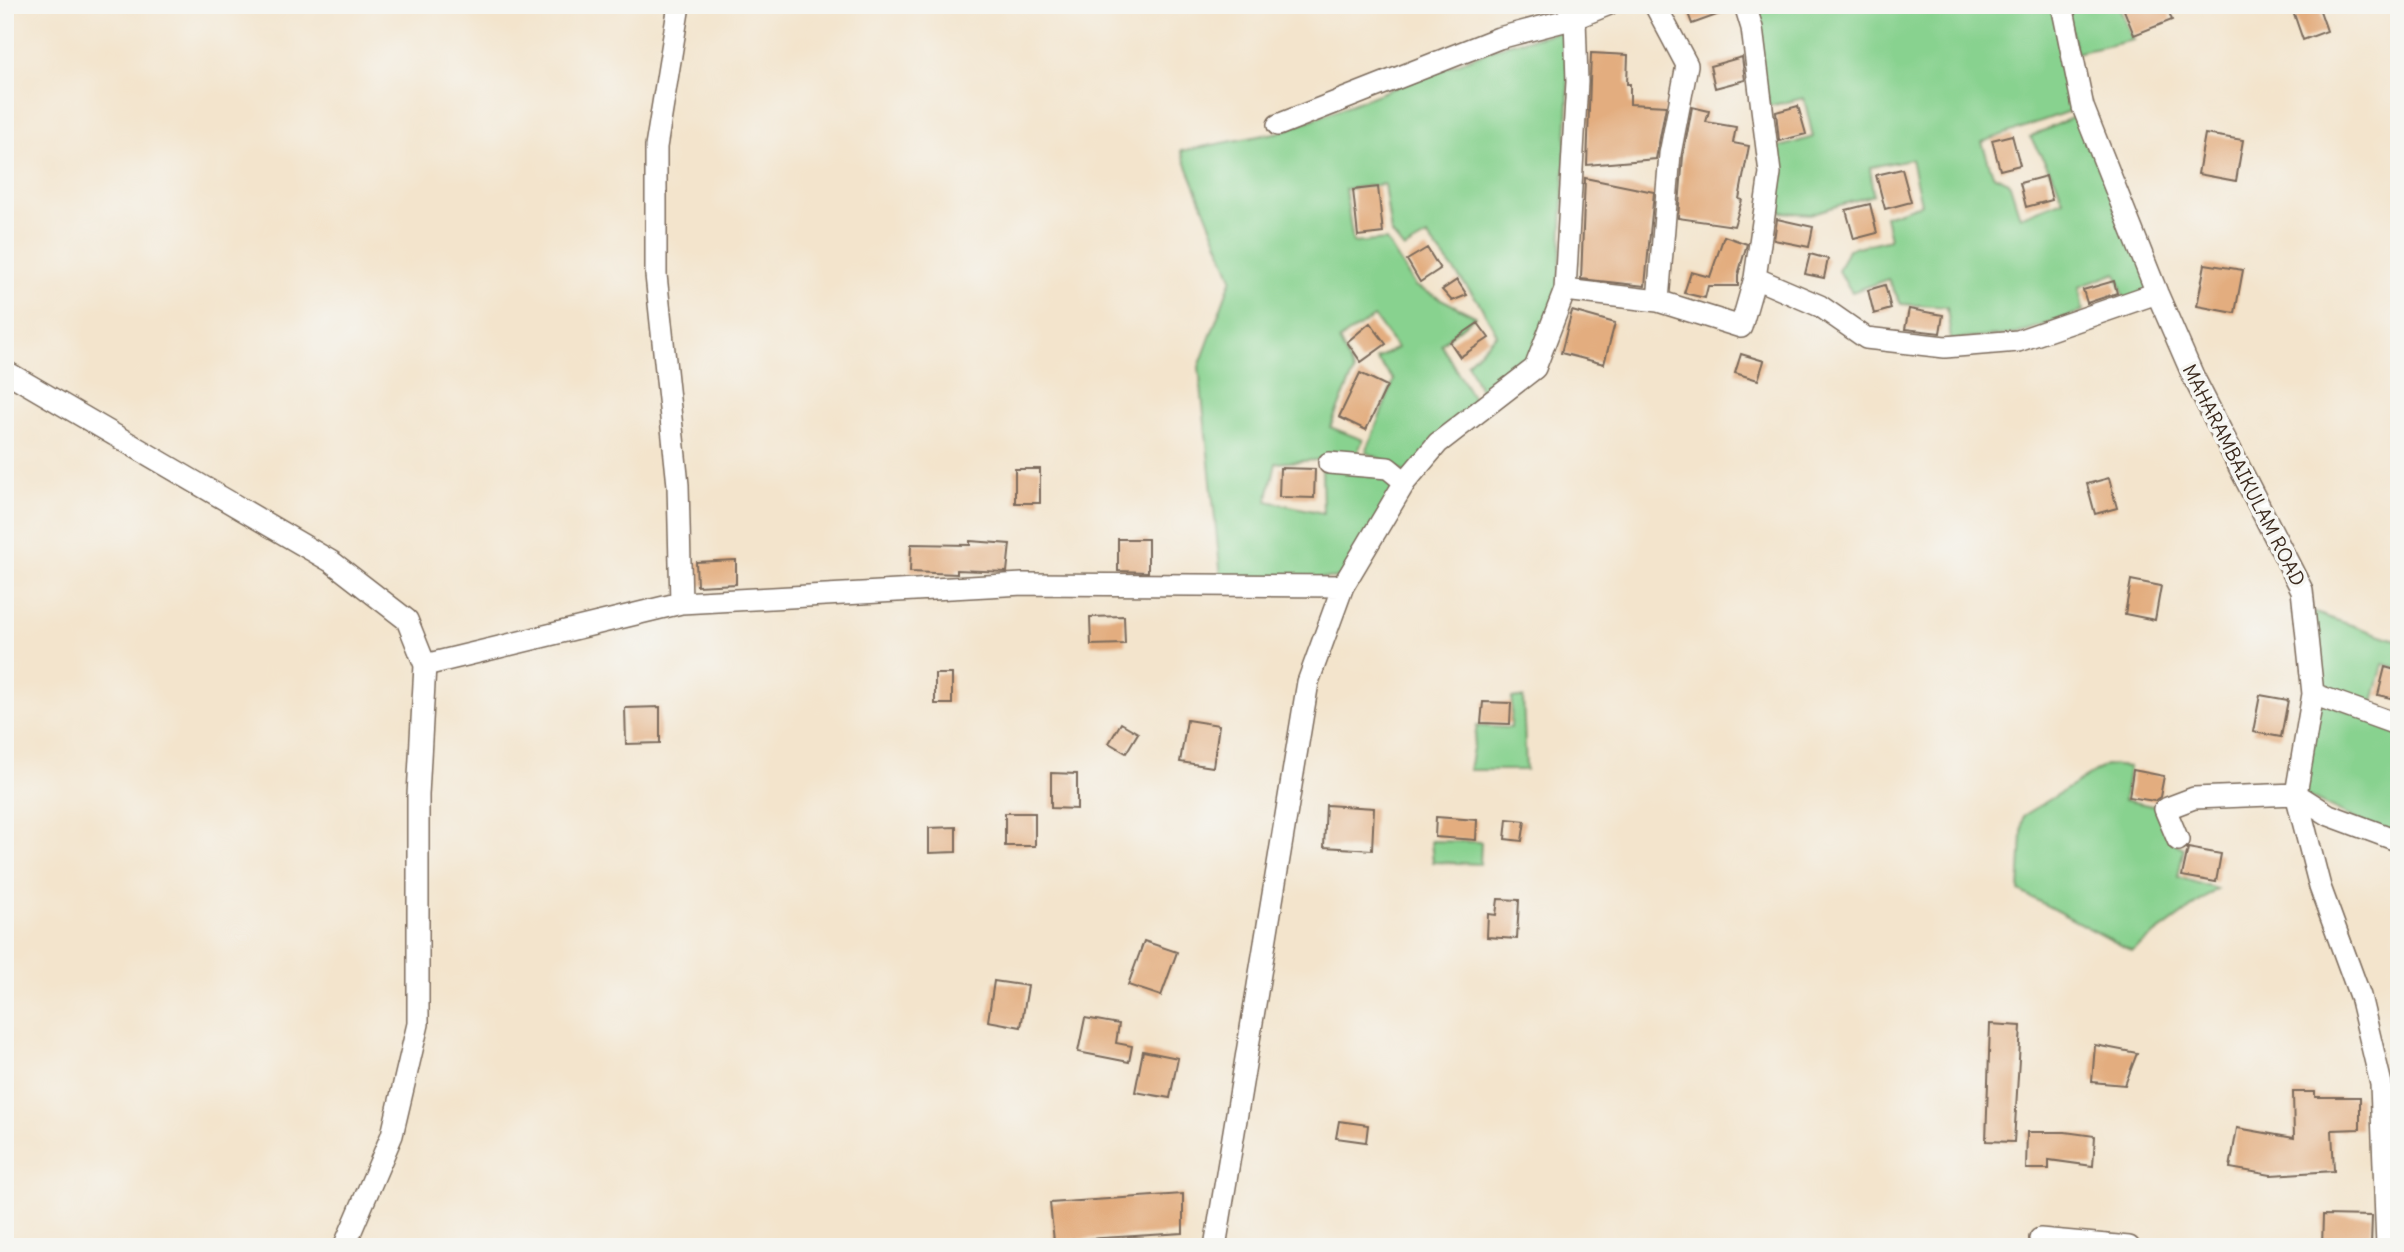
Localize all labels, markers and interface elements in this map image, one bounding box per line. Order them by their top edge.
street label: MAHARAMBAIKULAM ROAD [2178,360,2310,590]

